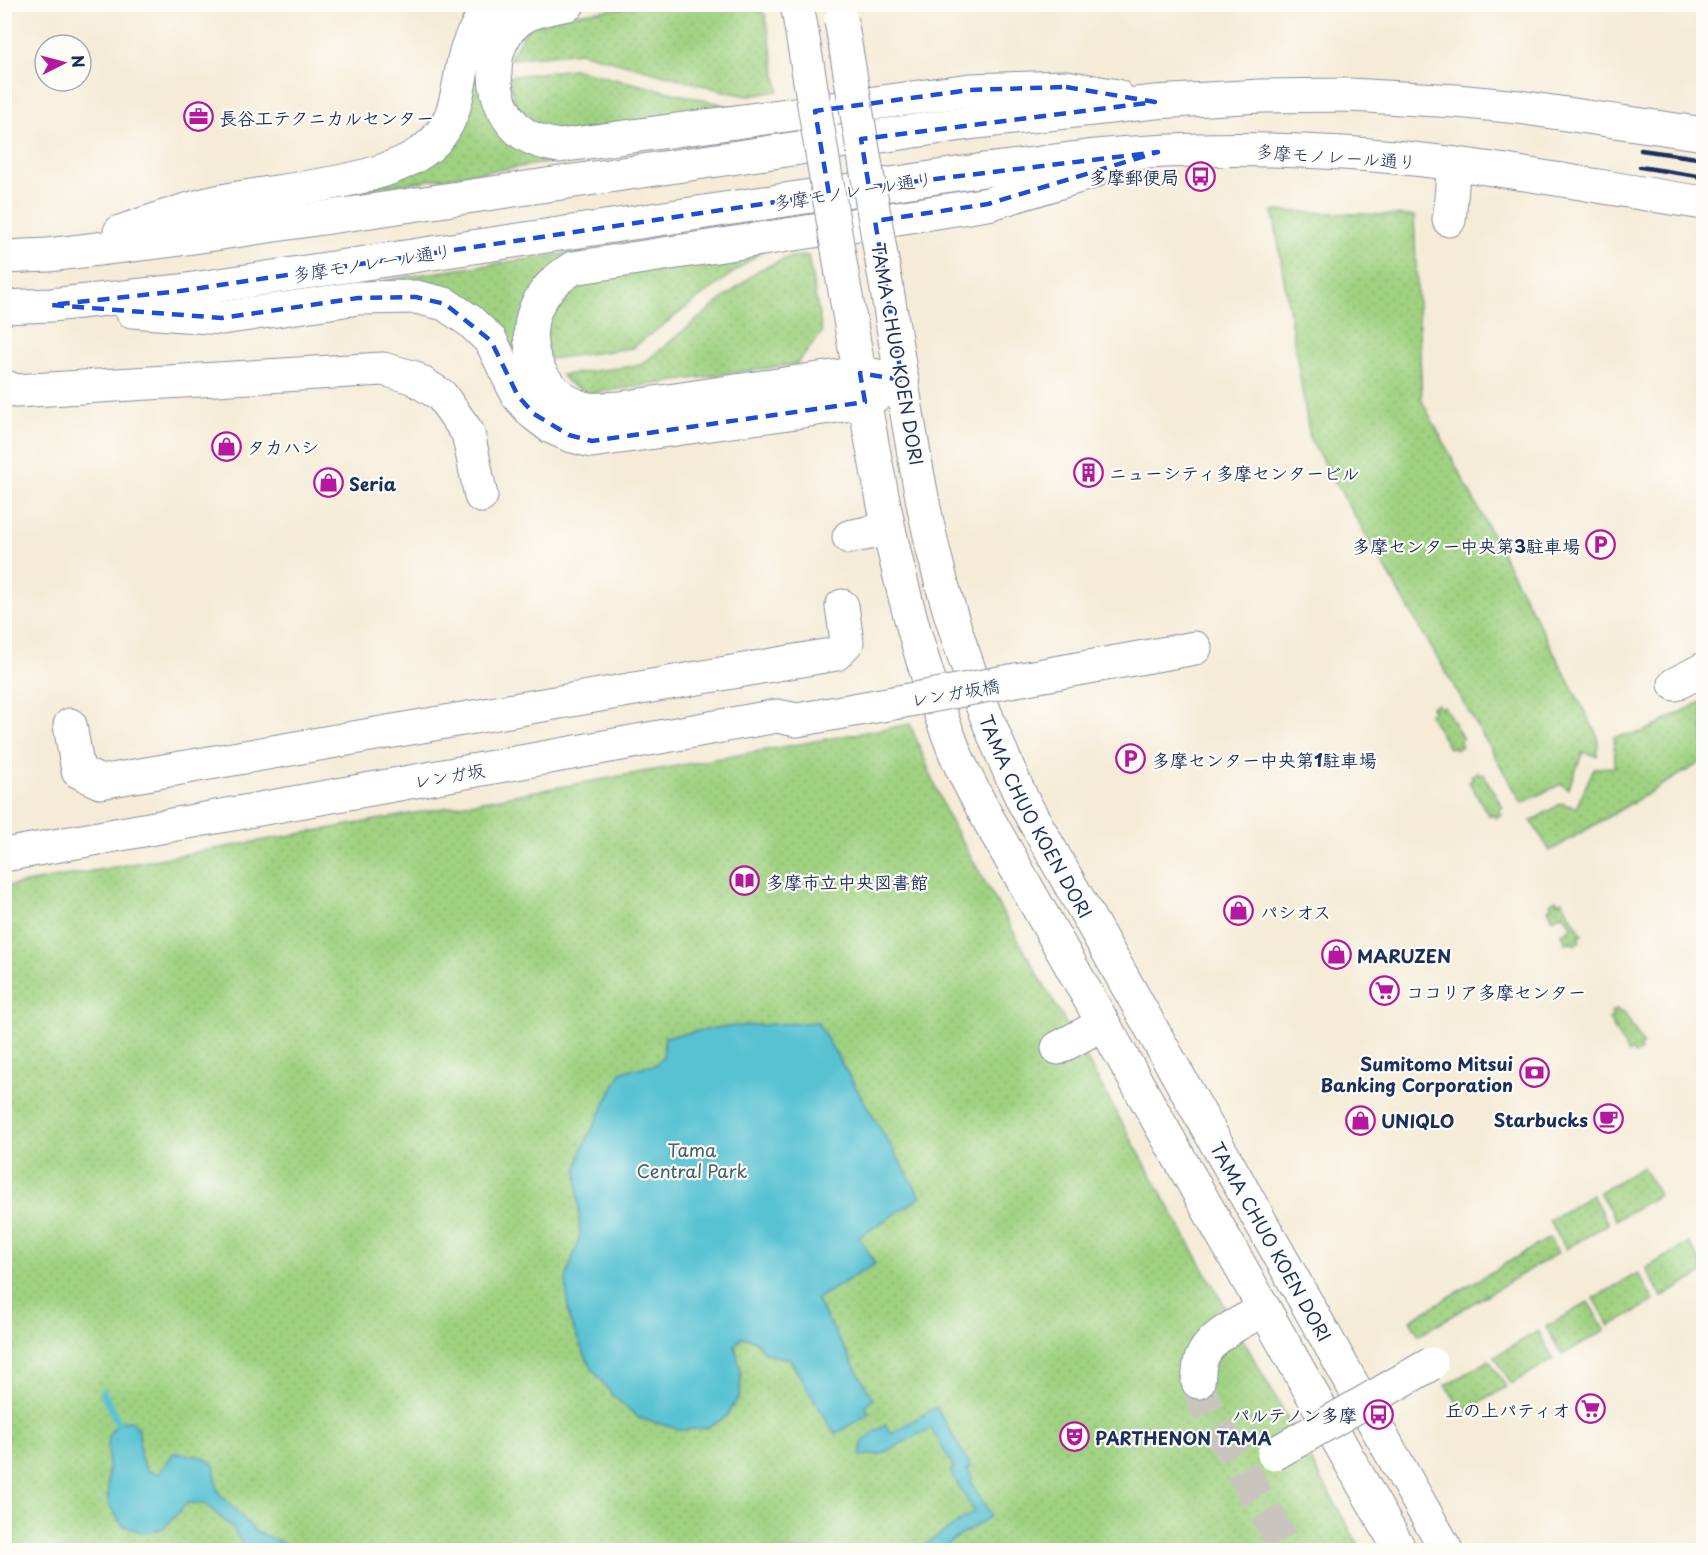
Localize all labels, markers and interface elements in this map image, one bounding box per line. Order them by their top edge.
north arrow [33,33,93,93]
text: N [66,54,92,69]
office icon: 長谷工テクニカルセンター [182,101,214,133]
place label: 長谷工テクニカルセンター [219,104,434,131]
street label: 多摩モノレール通り [1255,137,1417,175]
bus stop icon: 多摩郵便局 [1184,160,1216,192]
place label: 多摩郵便局 [1089,163,1179,190]
street label: 多摩モノレール通り [771,164,935,216]
street label: 多摩モノレール通り [290,236,454,288]
street label: TAMA CHUO KOEN DORI [865,241,931,467]
shop icon: タカハシ [210,430,242,462]
place label: タカハシ [247,433,319,460]
building icon: ニューシティ多摩センタービル [1072,456,1104,488]
place label: ニューシティ多摩センタービル [1109,459,1359,486]
shop icon: Seria [312,467,344,499]
place label: Seria [349,470,397,497]
parking icon: 多摩センター中央第3駐車場 [1585,529,1617,561]
place label: 多摩センター中央第3駐車場 [1352,532,1580,559]
street label: レンガ坂橋 [908,671,1002,713]
street label: TAMA CHUO KOEN DORI [973,711,1100,923]
parking icon: 多摩センター中央第1駐車場 [1115,743,1147,775]
place label: 多摩センター中央第1駐車場 [1152,746,1377,773]
street label: レンガ坂 [411,755,487,795]
library icon: 多摩市立中央図書館 [729,865,761,897]
place label: 多摩市立中央図書館 [766,868,928,895]
shop icon: パシオス [1223,895,1255,927]
place label: パシオス [1260,898,1331,925]
shop icon: MARUZEN [1320,939,1352,971]
place label: MARUZEN [1357,942,1451,969]
supermarket icon: ココリア多摩センター [1369,975,1401,1007]
place label: ココリア多摩センター [1406,978,1586,1005]
place label: Sumitomo Mitsui Banking Corporation [1320,1050,1513,1098]
bank icon: Sumitomo Mitsui Banking Corporation [1518,1057,1550,1089]
cafe icon: Starbucks [1593,1103,1625,1135]
shop icon: UNIQLO [1344,1104,1376,1136]
place label: Starbucks [1494,1106,1588,1133]
place label: UNIQLO [1381,1107,1454,1134]
park label: Tama Central Park [636,1136,748,1184]
street label: TAMA CHUO KOEN DORI [1204,1136,1339,1346]
supermarket icon: 丘の上パティオ [1575,1393,1607,1425]
place label: 丘の上パティオ [1445,1396,1570,1423]
bus stop icon: パルテノン多摩 [1362,1398,1394,1430]
place label: パルテノン多摩 [1232,1401,1357,1428]
theatre icon: PARTHENON TAMA [1058,1421,1090,1453]
place label: PARTHENON TAMA [1095,1424,1271,1451]

